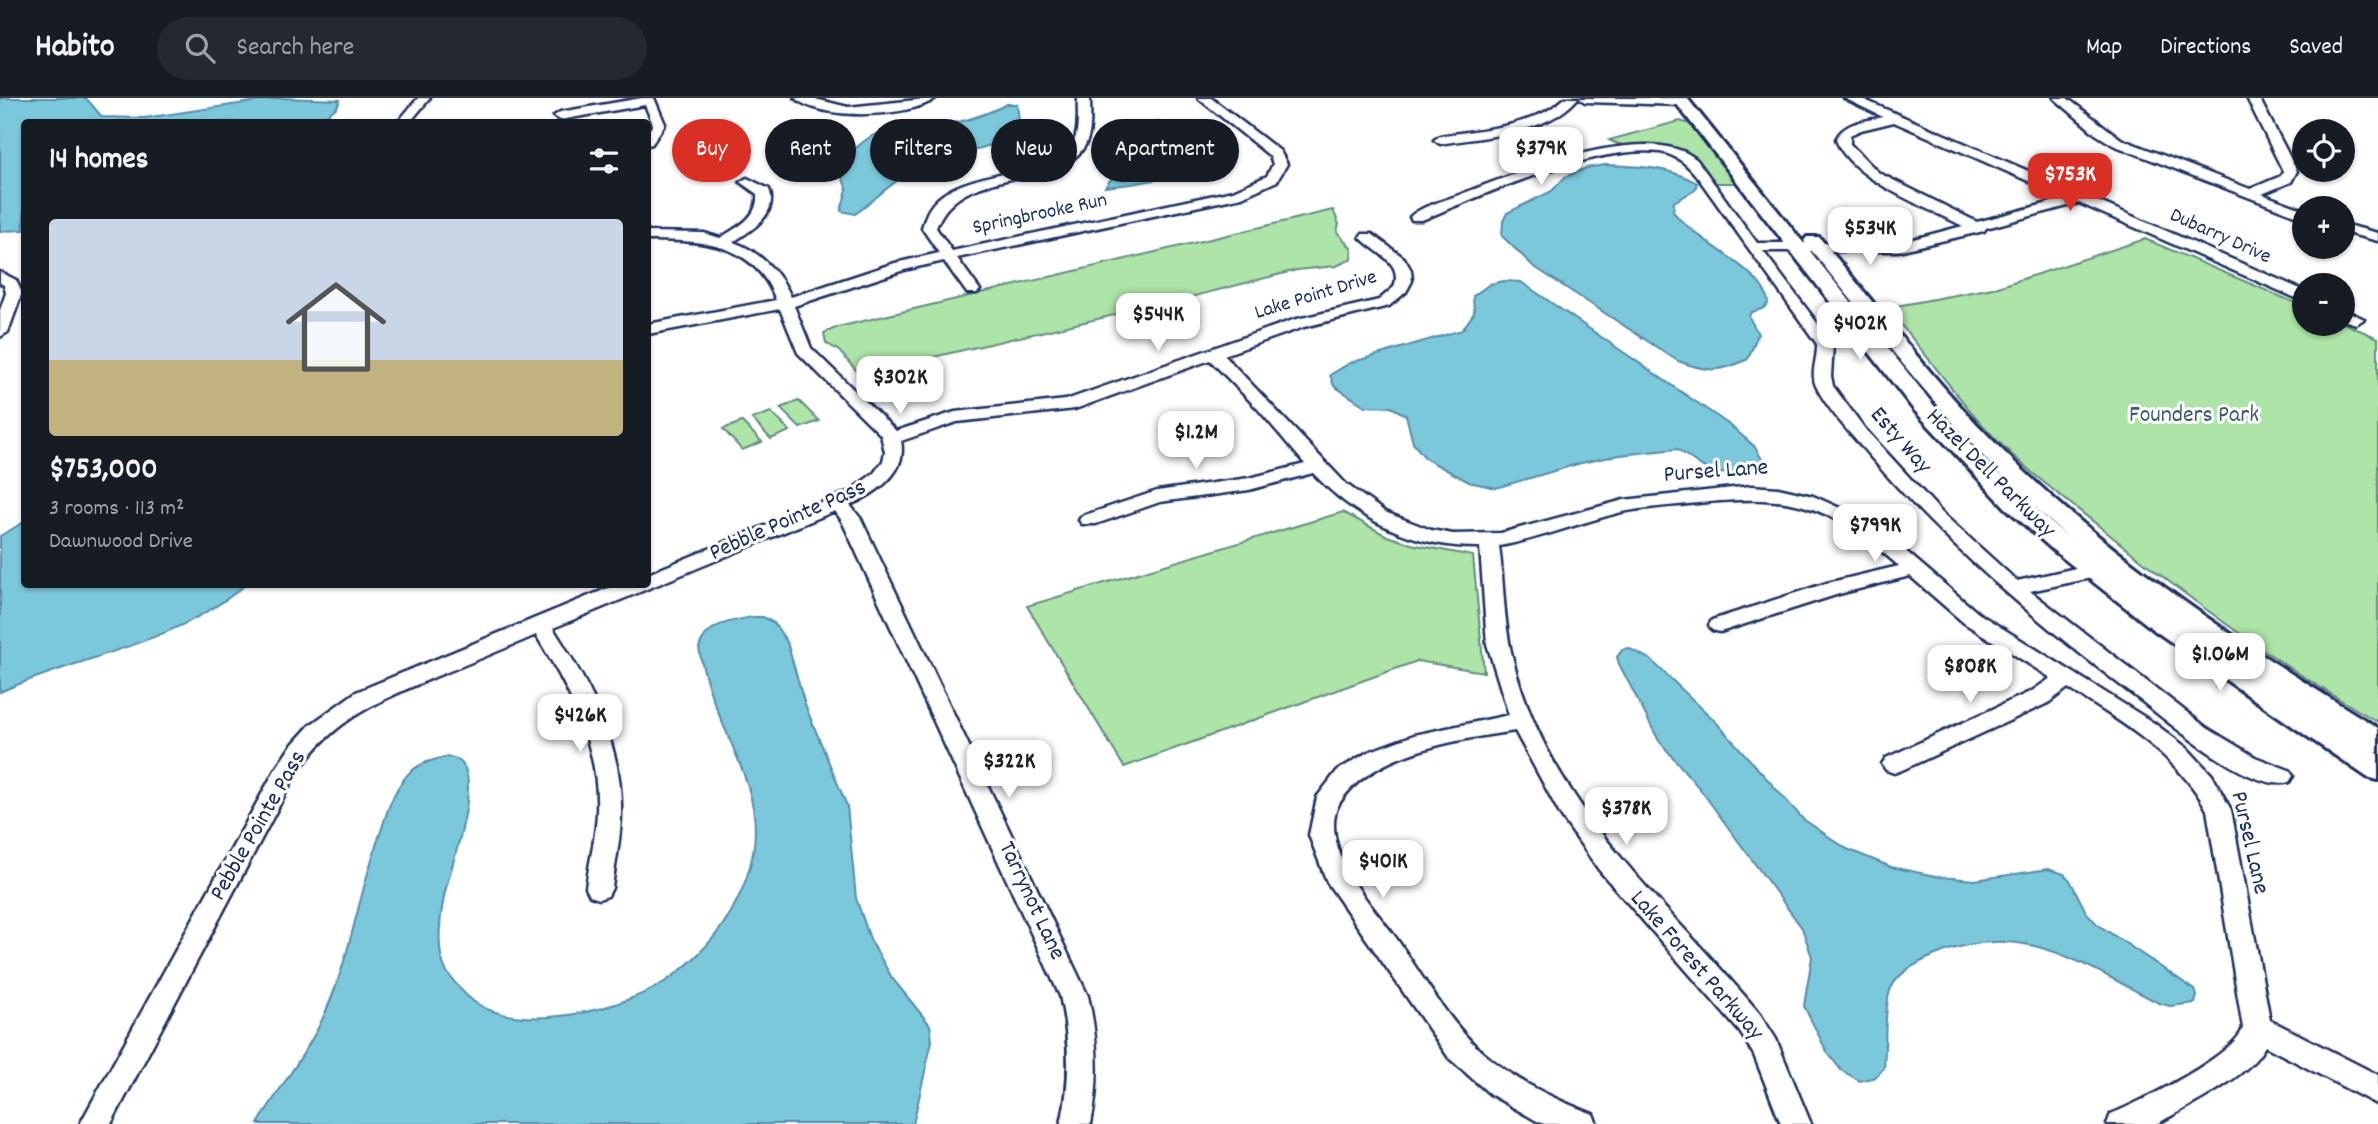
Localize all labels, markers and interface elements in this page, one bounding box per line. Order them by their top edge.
search box [157,17,647,80]
text: Habito [35,25,115,72]
icon: search [181,29,219,67]
text: Search here [237,30,354,67]
text: Map [2086,31,2122,65]
text: Directions [2160,31,2251,65]
text: Saved [2289,31,2343,65]
chip: Buy [672,119,751,182]
chip: Rent [765,119,856,182]
chip: Filters [870,119,977,182]
chip: New [991,119,1077,182]
chip: Apartment [1091,119,1239,182]
map controls [2292,119,2355,336]
button: locate [2292,119,2355,182]
pin: $379K [1492,127,1590,187]
text: $379K [1515,133,1567,166]
text: 14 homes [49,140,148,183]
icon: filters [585,142,623,180]
pin: $753K [2021,153,2119,213]
text: $753K [2044,159,2096,192]
street label: Springbrooke Run [970,186,1110,244]
button: + [2292,196,2355,259]
street label: Dubarry Drive [2164,201,2276,273]
pin: $534K [1821,208,1919,267]
text: $534K [1844,213,1896,246]
street label: Lake Point Drive [1251,263,1381,329]
icon: home [273,264,399,390]
button: − [2292,273,2355,336]
pin: $544K [1109,294,1207,353]
text: $544K [1132,299,1184,332]
pin: $402K [1811,302,1909,362]
text: $402K [1833,308,1887,341]
pin: $302K [851,356,949,416]
text: $302K [872,362,928,395]
park label: Founders Park [2129,399,2259,433]
street label: Esty Way [1861,400,1940,483]
street label: Hazel Dell Parkway [1917,401,2064,548]
pin: $1.2M [1147,412,1245,471]
text: $1.2M [1174,417,1218,450]
text: $753,000 [49,450,158,493]
street label: Pursel Lane [1663,451,1769,493]
street label: Pebble Pointe Pass [704,471,872,571]
text: 3 rooms · 113 m² [49,493,185,526]
pin: $799K [1826,504,1924,564]
text: $799K [1849,510,1901,543]
text: Dawnwood Drive [49,526,193,559]
pin: $1.06M [2163,634,2277,693]
text: $1.06M [2191,639,2249,672]
pin: $808K [1921,646,2019,705]
text: $808K [1943,651,1997,684]
pin: $426K [531,694,629,754]
text: $426K [553,700,607,733]
pin: $322K [960,740,1058,800]
street label: Pebble Pointe Pass [202,745,316,907]
text: $322K [983,746,1035,779]
pin: $378K [1577,788,1675,847]
street label: Pursel Lane [2221,788,2277,898]
text: $378K [1601,793,1651,826]
street label: Tarrynot Lane [989,836,1073,966]
pin: $401K [1334,840,1432,900]
text: $401K [1358,846,1408,879]
street label: Lake Forest Parkway [1621,883,1772,1050]

